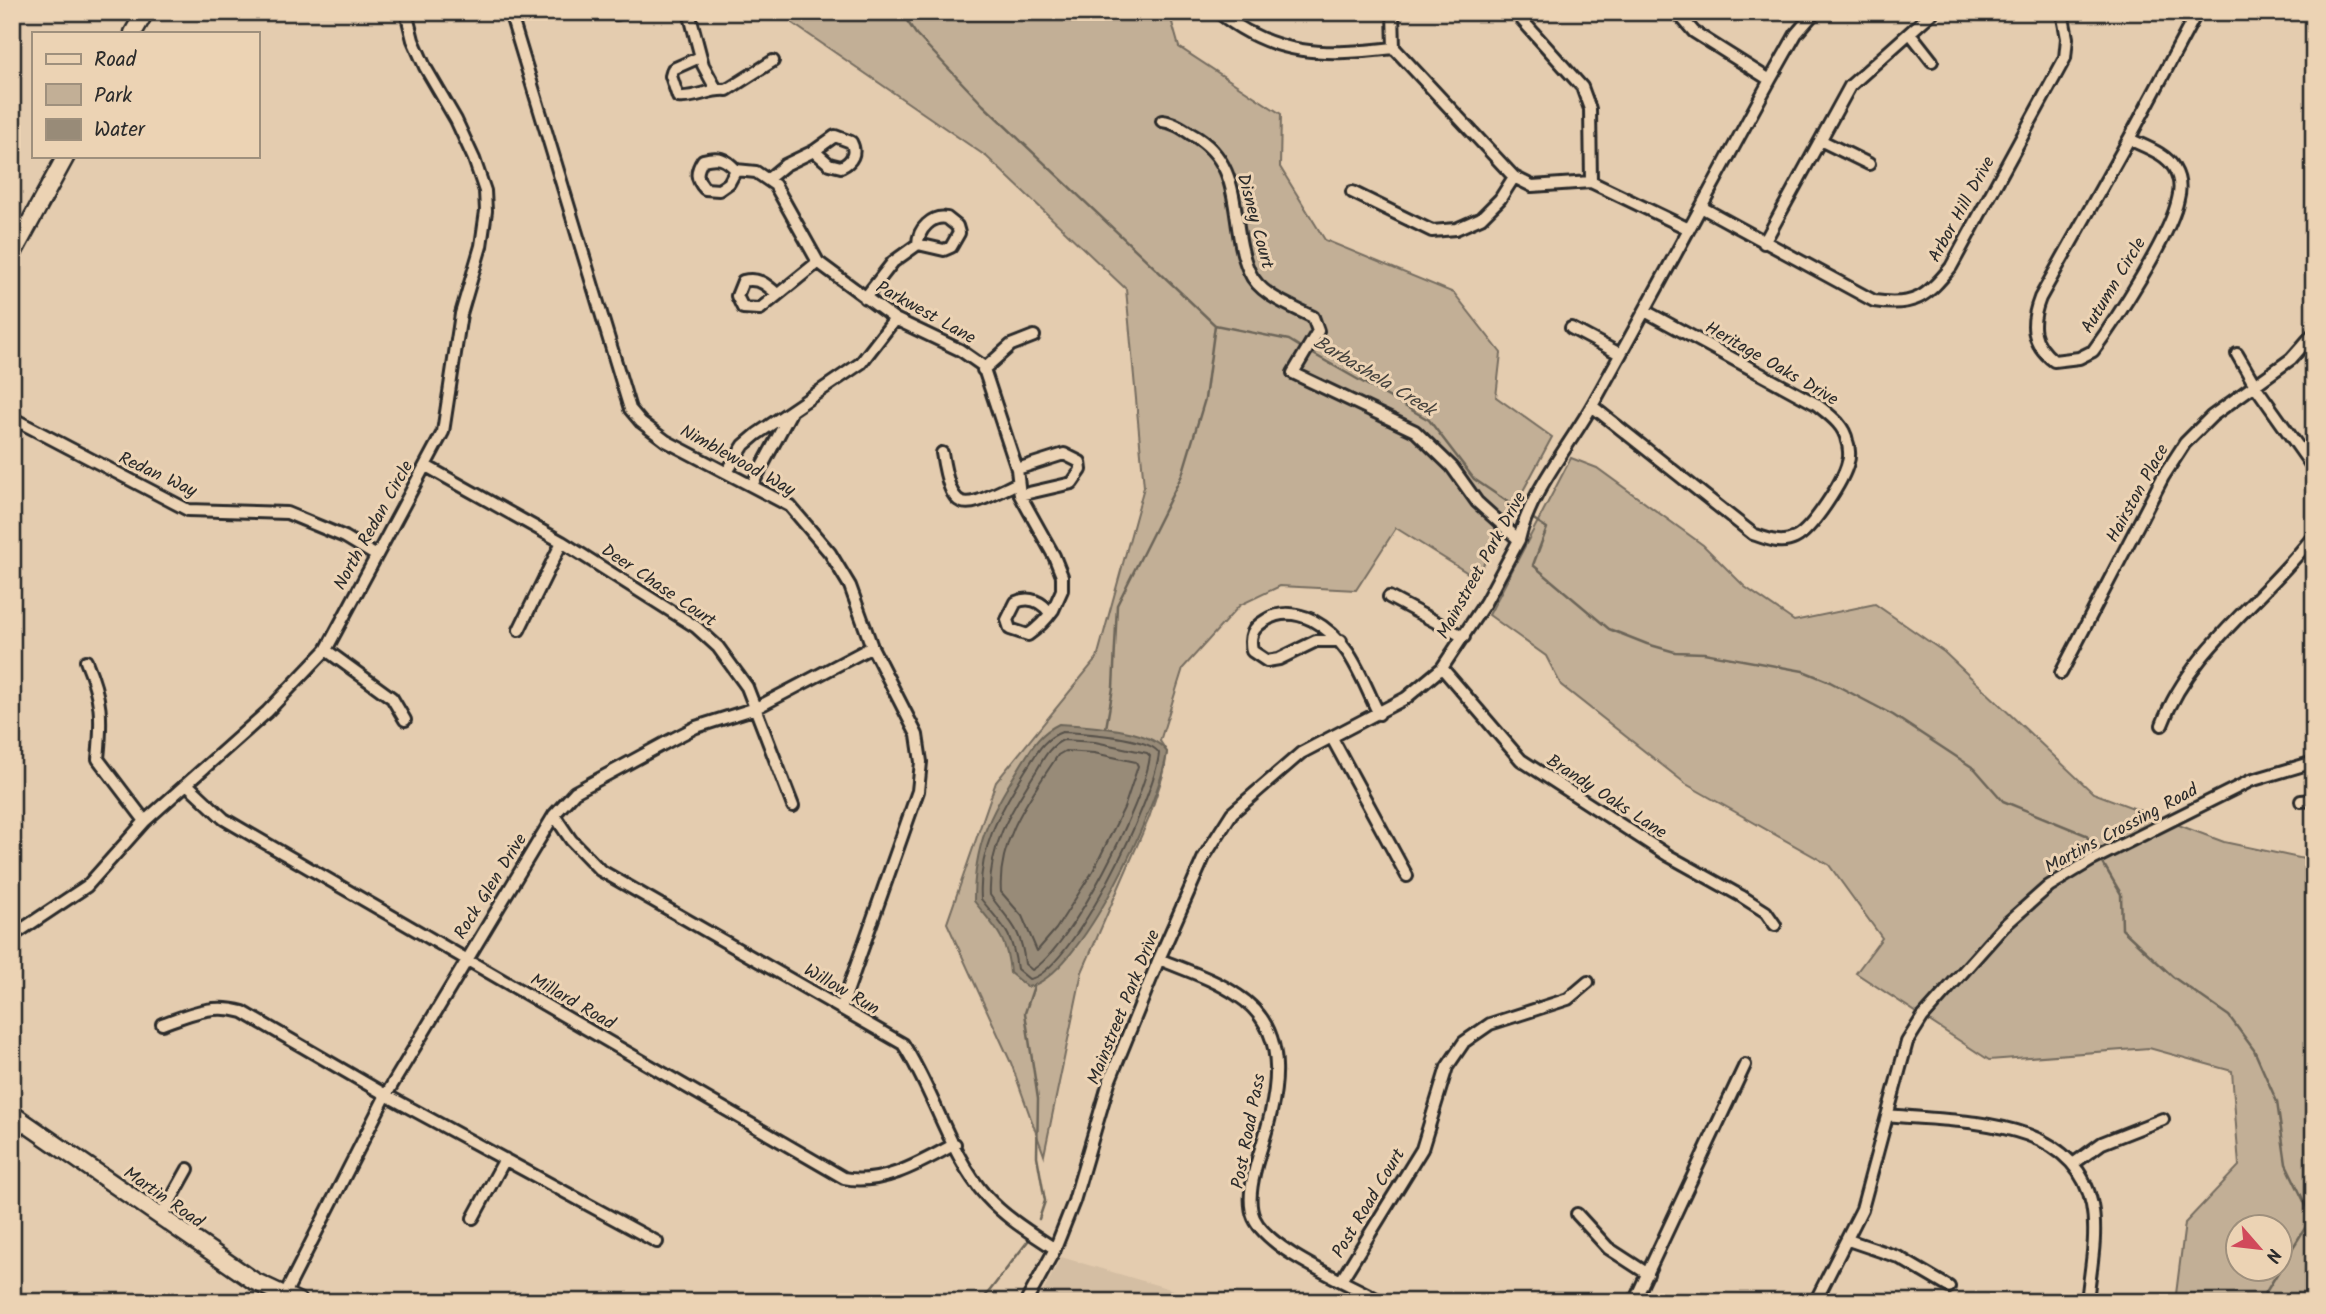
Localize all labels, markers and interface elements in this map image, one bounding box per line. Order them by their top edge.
legend [32,32,259,158]
text: Road [94,44,137,77]
text: Park [94,80,132,113]
text: Water [94,114,146,147]
street label: Arbor Hill Drive [1921,151,2004,268]
street label: Disney Court [1228,171,1281,273]
street label: Autumn Circle [2074,232,2155,339]
street label: Parkwest Lane [870,274,981,353]
street label: Heritage Oaks Drive [1699,314,1843,414]
water label: Barbashela Creek [1307,328,1443,427]
street label: Nimblewood Way [674,418,801,505]
street label: Hairston Place [2099,439,2177,548]
street label: Redan Way [113,445,202,506]
street label: North Redan Circle [327,455,422,596]
street label: Mainstreet Park Drive [1430,487,1535,645]
street label: Deer Chase Court [595,537,722,636]
street label: Brandy Oaks Lane [1540,747,1672,847]
street label: Martins Crossing Road [2040,776,2205,882]
street label: Rock Glen Drive [447,828,535,945]
street label: Mainstreet Park Drive [1080,926,1169,1089]
street label: Willow Run [798,957,885,1024]
street label: Millard Road [524,966,621,1039]
street label: Post Road Pass [1224,1071,1275,1191]
street label: Post Road Court [1325,1142,1414,1264]
street label: Martin Road [117,1160,210,1237]
north arrow [2224,1212,2294,1282]
text: N [2256,1243,2288,1267]

